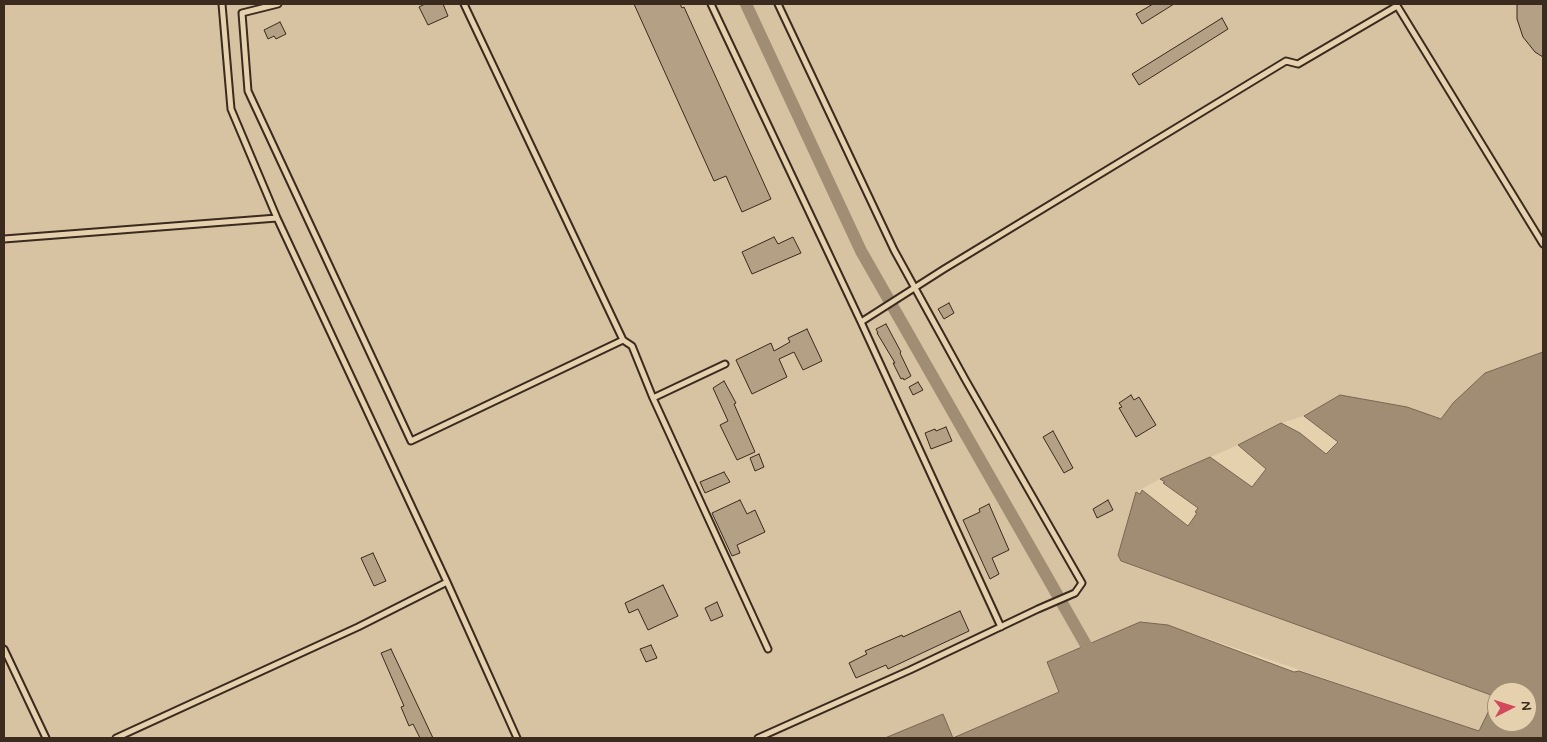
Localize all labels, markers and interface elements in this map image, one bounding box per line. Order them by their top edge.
north arrow [1487,682,1537,732]
text: N [1517,700,1535,711]

